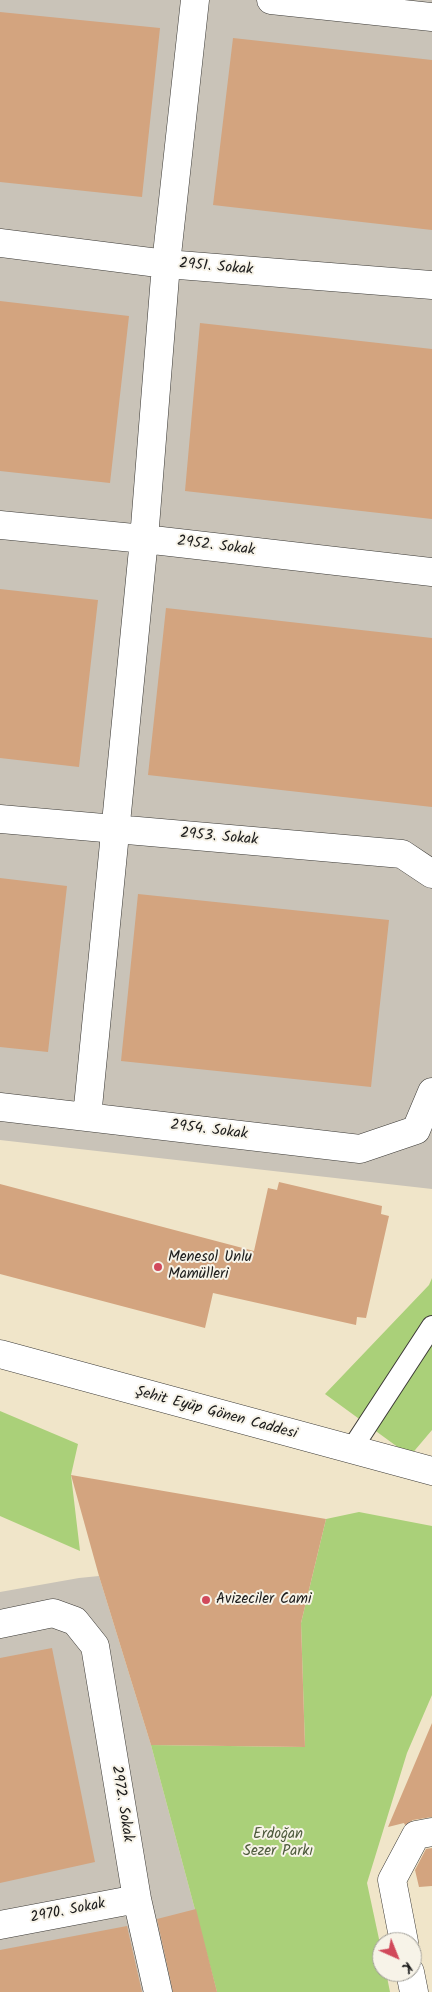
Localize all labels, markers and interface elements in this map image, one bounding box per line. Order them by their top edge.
street label: 2951. Sokak [178,256,254,280]
street label: 2952. Sokak [176,533,256,561]
street label: 2953. Sokak [179,826,259,850]
street label: 2954. Sokak [169,1117,249,1145]
place label: Menesol Unlu Mamülleri [168,1249,252,1284]
marker: Menesol Unlu Mamülleri [152,1261,164,1273]
street label: Şehit Eyüp Gönen Caddesi [133,1384,299,1444]
place label: Avizeciler Cami [216,1591,312,1609]
marker: Avizeciler Cami [200,1594,212,1606]
street label: 2972. Sokak [106,1765,136,1843]
park label: Erdoğan Sezer Parkı [243,1826,313,1861]
street label: 2970. Sokak [29,1896,107,1928]
north arrow [372,1932,422,1982]
text: K [396,1956,417,1978]

